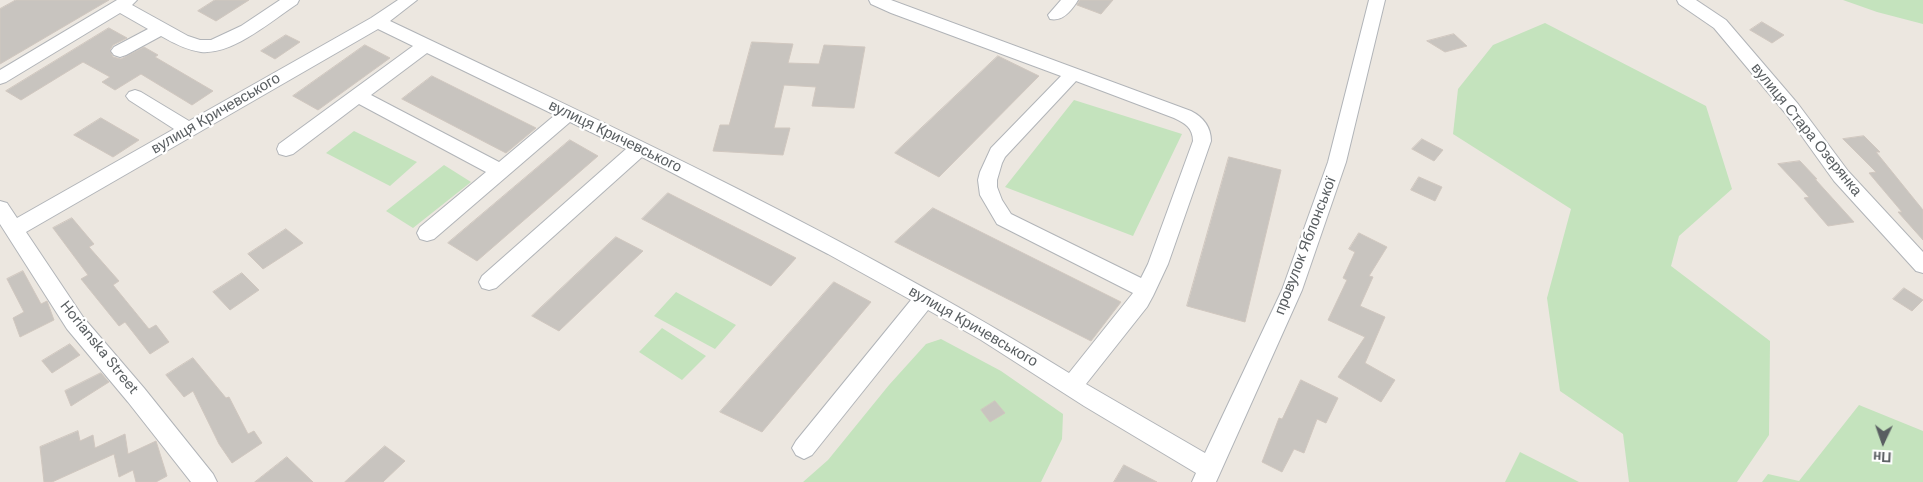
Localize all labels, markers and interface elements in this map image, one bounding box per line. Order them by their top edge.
street label: вулиця Стара Озерянка [1747,60,1865,200]
street label: вулиця Кричевського [148,70,284,158]
street label: вулиця Кричевського [545,97,685,177]
street label: провулок Яблонської [1271,174,1341,318]
street label: вулиця Кричевського [905,283,1041,371]
street label: Horianska Street [56,298,142,398]
north arrow [1858,417,1908,467]
text: Пн [1872,448,1892,466]

